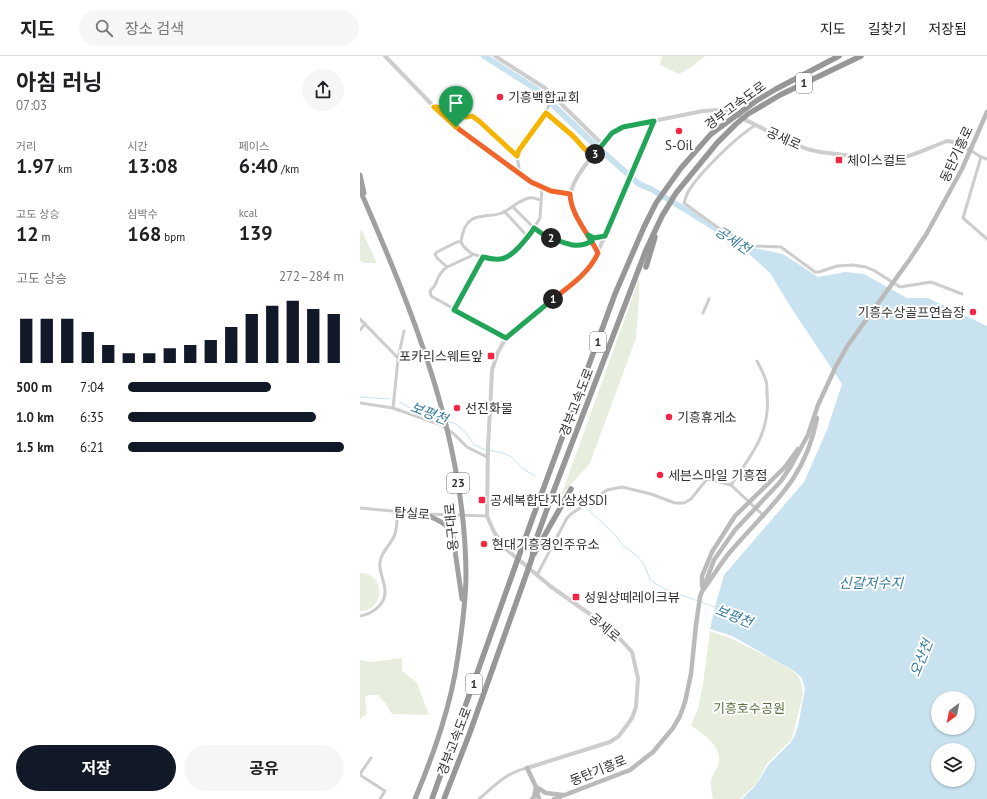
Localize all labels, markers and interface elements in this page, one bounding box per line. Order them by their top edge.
search box [79,10,359,46]
text: 지도 [20,17,55,41]
icon: search [93,17,115,39]
text: 장소 검색 [125,19,184,38]
text: 지도 [820,20,846,38]
text: 길찾기 [868,20,906,38]
text: 저장됨 [928,20,967,38]
text: 아침 러닝 [16,68,103,96]
button: share [302,69,344,111]
road number: 1 [796,73,812,93]
street label: 경부고속도로 [701,77,769,133]
pin [439,86,473,127]
place label: 기흥백합교회 [508,89,580,106]
icon: arrive [445,92,467,114]
marker: 기흥백합교회 [495,92,505,102]
text: 07:03 [16,97,47,114]
street label: 공세로 [764,123,804,154]
street label: 동탄기흥로 [936,123,977,185]
marker: S-Oil [674,126,684,136]
place label: S-Oil [665,137,693,154]
text: 거리 [16,139,36,153]
text: 시간 [127,139,148,153]
text: 페이스 [239,139,269,153]
pin: 3 [585,144,605,164]
text: 3 [592,147,598,161]
place label: 체이스컬트 [847,152,907,169]
text: 1.97 [16,153,55,179]
text: 13:08 [127,153,178,179]
text: 6:40 [239,153,278,179]
marker: 체이스컬트 [834,155,844,165]
text: km [55,162,72,176]
text: /km [278,162,299,176]
text: kcal [239,206,257,220]
text: 고도 상승 [16,207,59,221]
text: 심박수 [127,207,158,221]
text: 139 [239,220,273,246]
text: 12 [16,221,39,247]
text: 168 [127,221,161,247]
water label: 공세천 [712,222,755,259]
pin: 2 [541,228,561,248]
text: m [39,230,51,244]
text: bpm [161,230,185,244]
text: 2 [548,231,554,245]
text: 272–284 m [279,268,344,285]
text: 고도 상승 [16,270,67,287]
pin: 1 [543,289,563,309]
text: 1 [550,292,556,306]
place label: 기흥수상골프연습장 [857,304,965,321]
marker: 기흥수상골프연습장 [968,307,978,317]
road number: 1 [590,332,606,352]
place label: 포카리스웨트앞 [399,348,483,365]
marker: 포카리스웨트앞 [486,351,496,361]
street label: 경부고속도로 [556,366,597,439]
text: 500 m [16,379,52,396]
text: 7:04 [80,379,104,396]
water label: 보평천 [408,398,451,429]
place label: 선진화물 [465,400,513,417]
marker: 선진화물 [452,403,462,413]
text: 1.0 km [16,409,54,426]
text: 6:35 [80,409,104,426]
place label: 기흥휴게소 [677,409,737,426]
marker: 기흥휴게소 [664,412,674,422]
text: 1.5 km [16,439,54,456]
text: 6:21 [80,439,104,456]
place label: 세븐스마일 기흥점 [668,467,767,484]
marker: 세븐스마일 기흥점 [655,470,665,480]
road number: 23 [447,473,469,493]
place label: 공세복합단지.삼성SDI [490,492,608,509]
marker: 공세복합단지.삼성SDI [477,495,487,505]
street label: 용구대로 [441,502,462,552]
street label: 탑실로 [393,504,430,523]
place label: 현대기흥경인주유소 [492,536,600,553]
marker: 현대기흥경인주유소 [479,539,489,549]
water label: 신갈저수지 [839,574,904,592]
place label: 성원상떼레이크뷰 [584,589,680,606]
marker: 성원상떼레이크뷰 [571,592,581,602]
water label: 보평천 [713,600,756,632]
street label: 공세로 [585,609,624,645]
water label: 오산천 [905,636,937,679]
road number: 1 [466,674,482,694]
north arrow [931,691,975,735]
map controls [931,691,975,787]
park label: 기흥호수공원 [713,700,785,717]
street label: 경부고속도로 [434,705,475,778]
button: layers [931,743,975,787]
button: 저장 [16,745,176,791]
button: 공유 [184,745,344,791]
street label: 동탄기흥로 [567,751,629,790]

